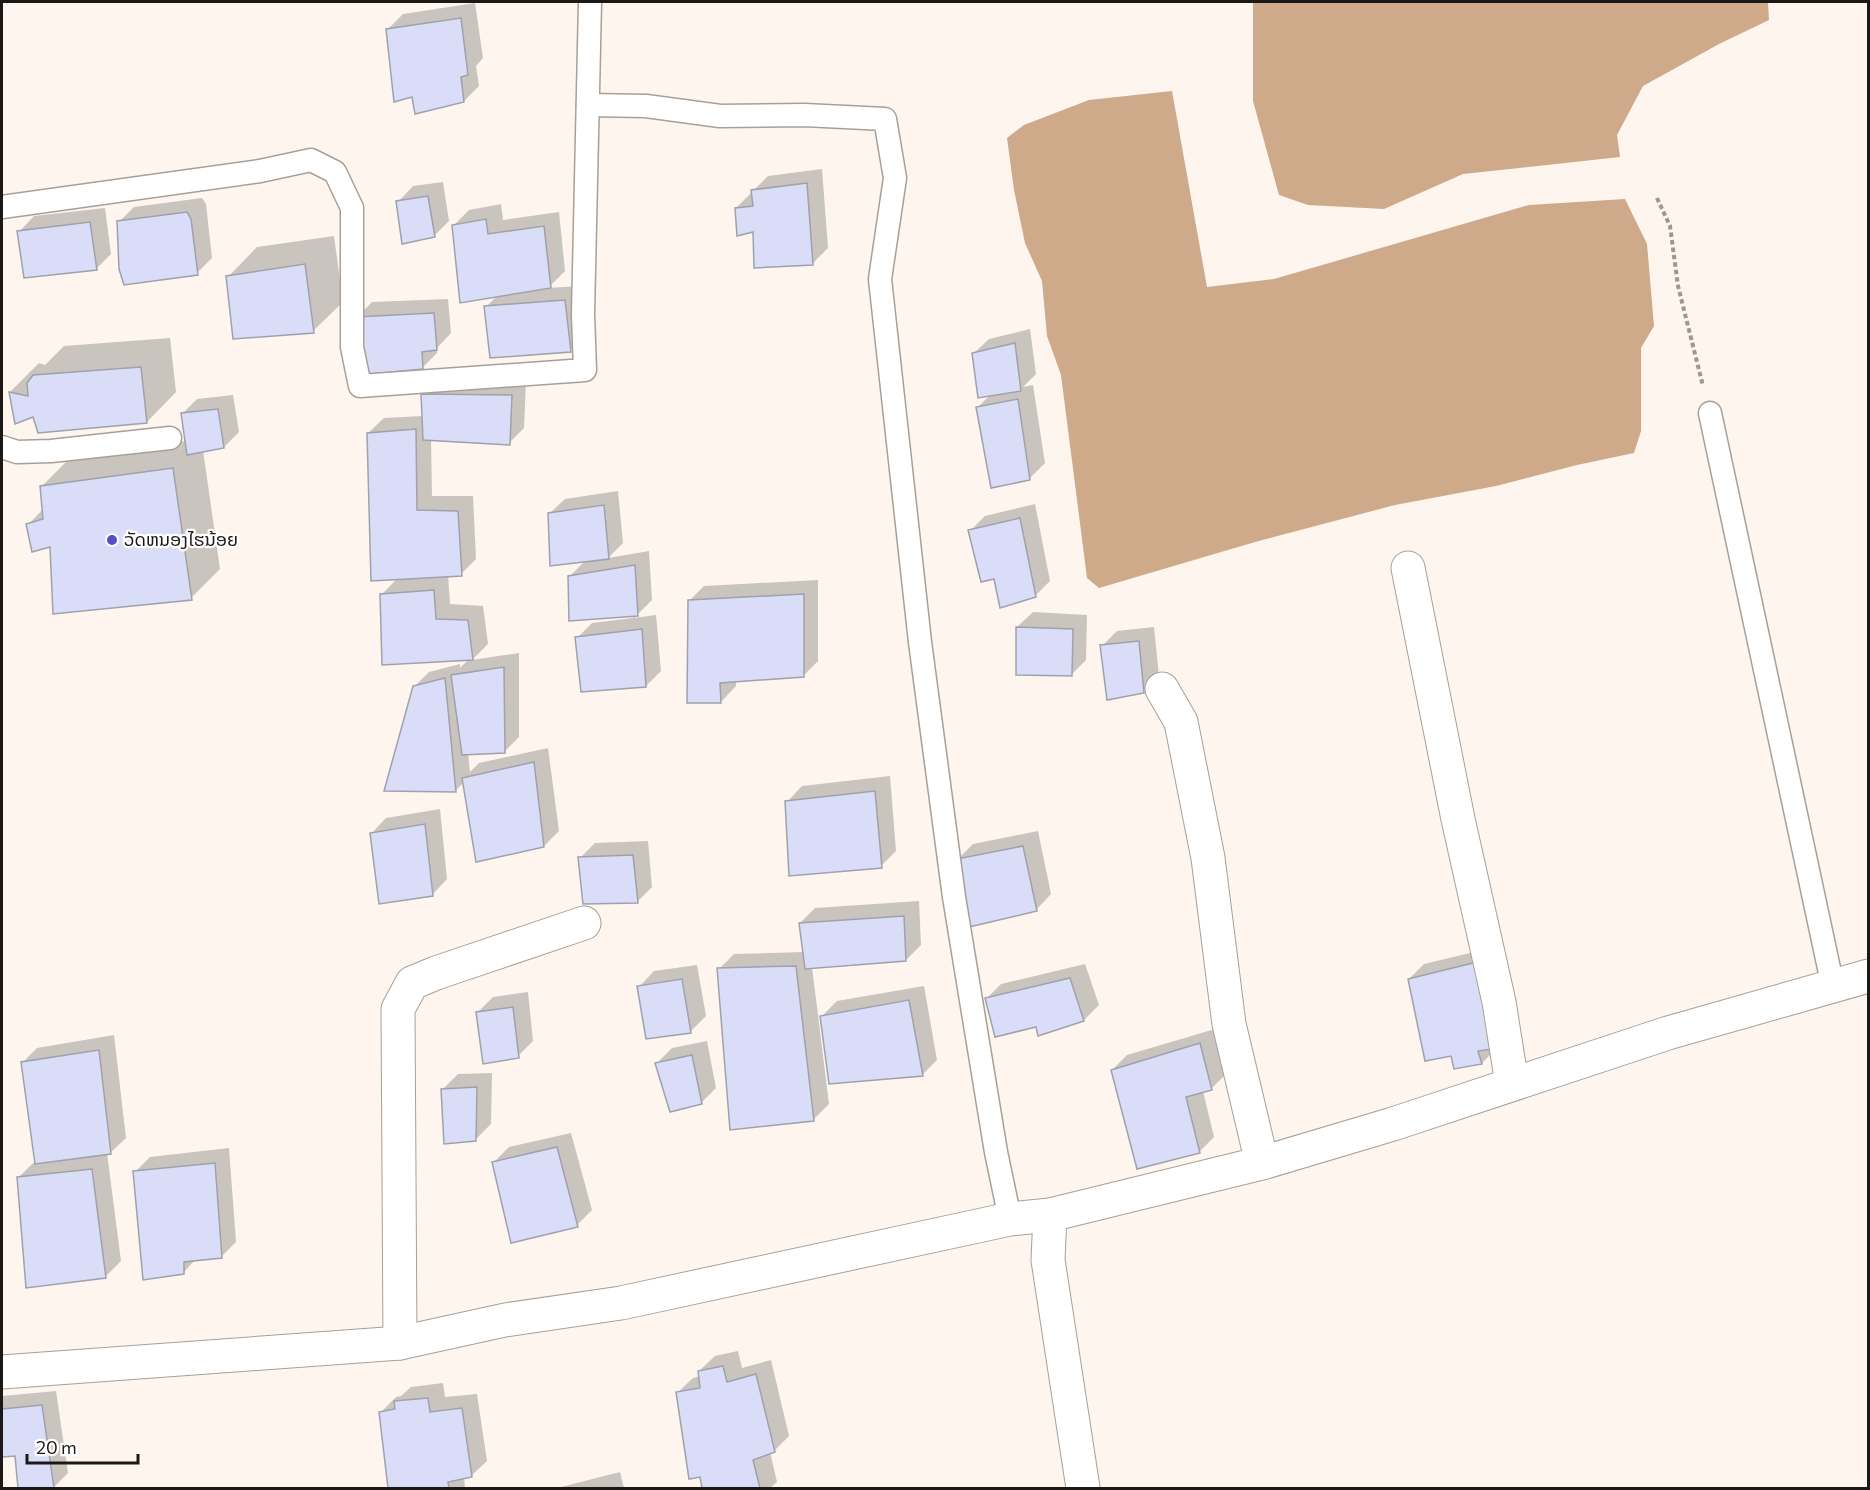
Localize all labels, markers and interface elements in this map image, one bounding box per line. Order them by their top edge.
place label: ວັດຫນອງໄຮນ້ອຍ [124,528,238,550]
marker: ວັດຫນອງໄຮນ້ອຍ [105,533,119,547]
scale bar [27,1427,138,1465]
text: 20 m [36,1436,77,1458]

